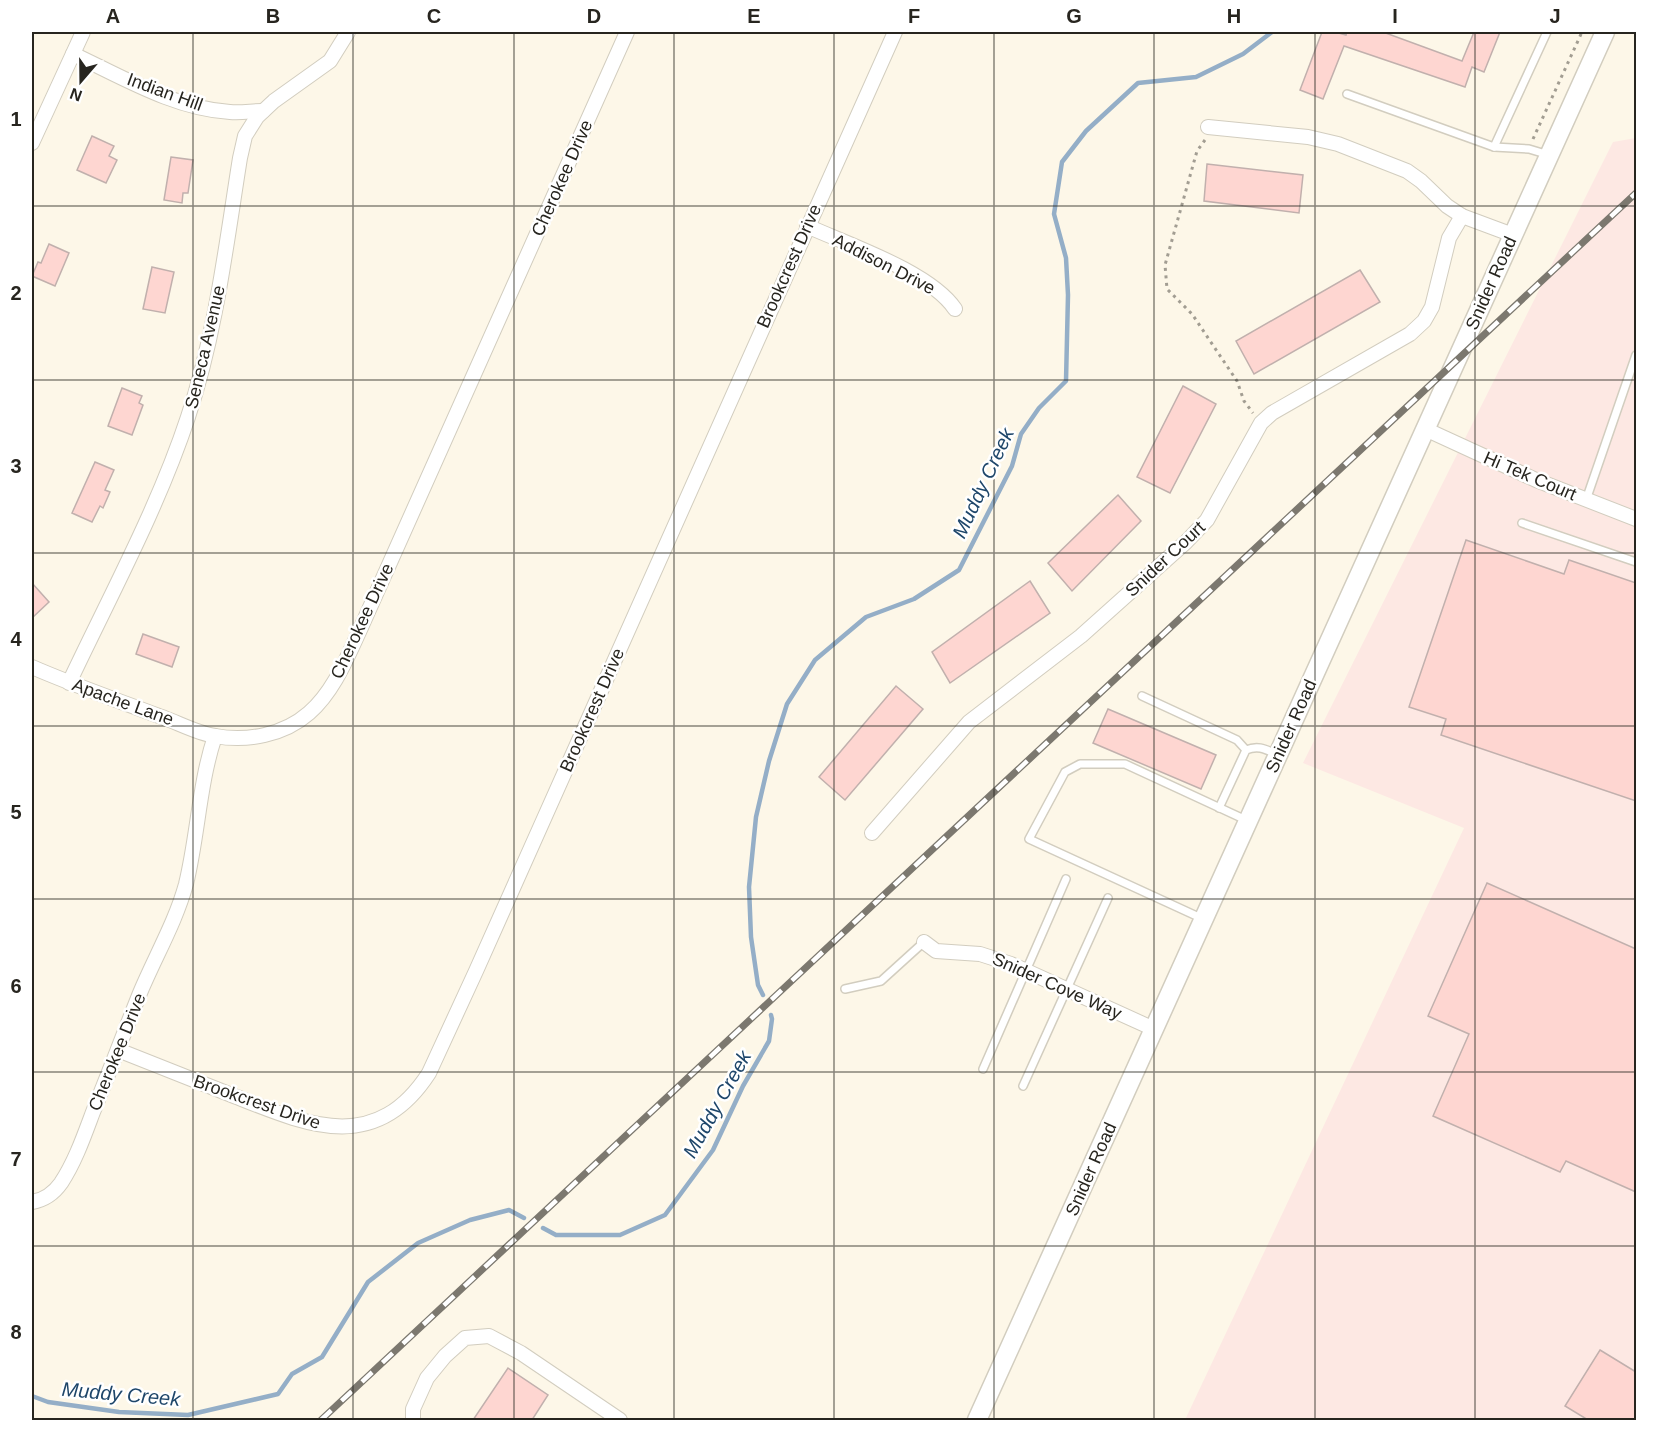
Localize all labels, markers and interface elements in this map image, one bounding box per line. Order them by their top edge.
text: A [106,5,120,27]
text: B [266,5,280,27]
text: C [427,5,441,27]
text: D [587,5,601,27]
text: E [747,5,761,27]
text: F [908,5,920,27]
text: G [1066,5,1082,27]
text: H [1227,5,1241,27]
text: I [1392,5,1398,27]
text: J [1549,5,1561,27]
north arrow [51,51,111,111]
street label: Indian Hill [124,69,206,115]
text: N [68,85,84,105]
text: 1 [10,108,22,130]
street label: Cherokee Drive [527,117,597,239]
street label: Brookcrest Drive [753,201,825,331]
street label: Addison Drive [830,230,938,298]
street label: Snider Road [1462,233,1520,333]
text: 2 [10,282,22,304]
street label: Seneca Avenue [181,283,229,411]
water label: Muddy Creek [948,424,1019,542]
street label: Hi Tek Court [1481,448,1579,504]
text: 3 [10,455,22,477]
street label: Snider Court [1121,517,1209,601]
street label: Cherokee Drive [327,560,397,682]
text: 4 [10,628,22,650]
street label: Brookcrest Drive [556,645,628,775]
street label: Apache Lane [70,674,176,730]
street label: Snider Road [1262,676,1320,776]
text: 5 [10,801,22,823]
street label: Snider Cove Way [989,949,1125,1023]
text: 6 [10,975,22,997]
street label: Cherokee Drive [84,990,150,1114]
water label: Muddy Creek [679,1046,756,1161]
street label: Brookcrest Drive [191,1071,323,1133]
street label: Snider Road [1062,1119,1120,1219]
text: 7 [10,1148,22,1170]
text: 8 [10,1321,22,1343]
water label: Muddy Creek [61,1378,182,1410]

